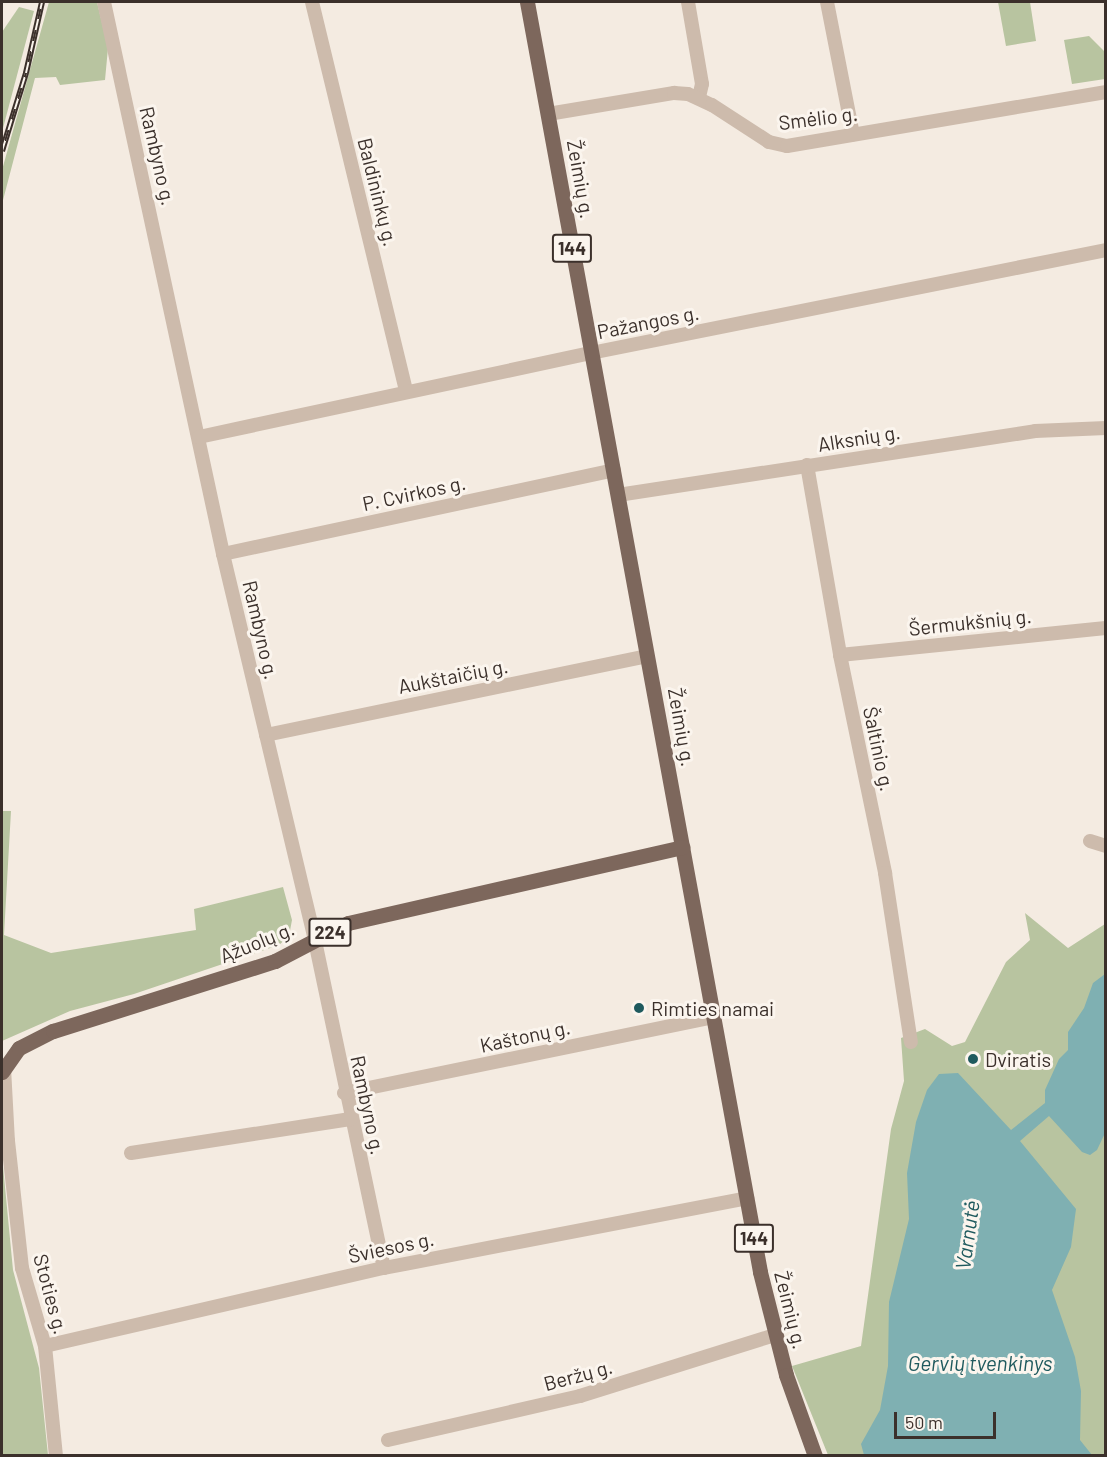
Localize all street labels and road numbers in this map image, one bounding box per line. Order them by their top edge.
street label: Smėlio g. [777,101,859,135]
street label: Rambyno g. [135,104,181,208]
street label: Baldininkų g. [353,135,403,249]
street label: Žeimių g. [562,138,600,220]
road number: 144 [551,233,593,263]
street label: Pažangos g. [595,300,701,344]
street label: Alksnių g. [816,420,902,456]
street label: P. Cvirkos g. [360,470,468,516]
street label: Rambyno g. [238,578,284,682]
street label: Šermukšnių g. [907,604,1033,640]
street label: Aukštaičių g. [396,654,510,698]
street label: Žeimių g. [663,686,701,768]
street label: Šaltinio g. [858,705,900,793]
street label: Ąžuolų g. [216,916,298,968]
road number: 224 [308,917,352,947]
street label: Kaštonų g. [478,1015,572,1057]
street label: Rambyno g. [346,1053,390,1157]
road number: 144 [733,1223,775,1253]
street label: Šviesos g. [346,1226,436,1268]
street label: Stoties g. [29,1251,73,1337]
street label: Žeimių g. [770,1269,812,1351]
street label: Beržų g. [541,1354,615,1396]

